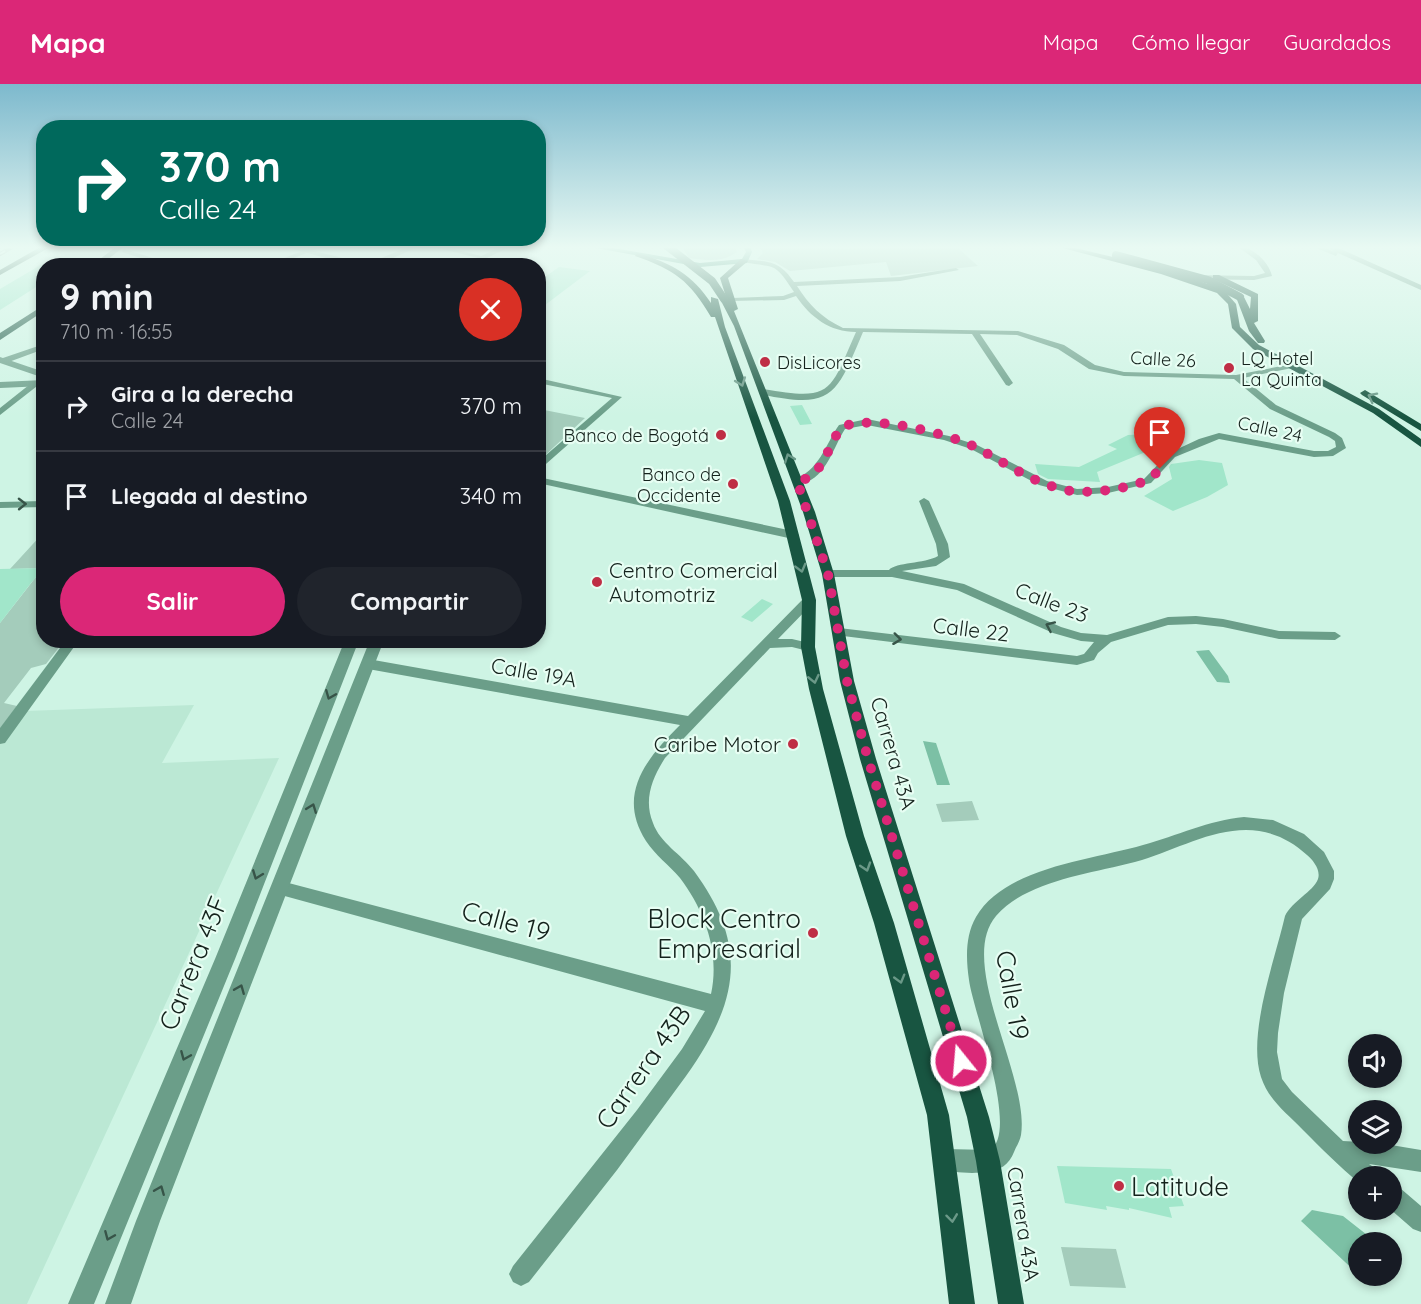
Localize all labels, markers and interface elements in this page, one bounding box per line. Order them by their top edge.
text: Mapa [30,25,106,60]
text: Mapa [1043,29,1098,55]
text: Cómo llegar [1131,29,1250,55]
text: Guardados [1283,29,1391,55]
text: 370 m [159,140,281,193]
icon: right [60,144,138,222]
text: Calle 24 [159,192,257,226]
text: 9 min [60,274,154,319]
button: close [459,278,522,341]
text: 710 m · 16:55 [60,319,173,344]
street label: Calle 26 [1130,346,1197,372]
place label: LQ Hotel La Quinta [1241,347,1322,391]
place label: DisLicores [777,351,861,374]
marker: DisLicores [758,355,772,369]
marker: LQ Hotel La Quinta [1222,361,1236,375]
one-way arrow [734,376,747,387]
text: Gira a la derecha [111,380,294,408]
icon: right [60,390,93,423]
text: 370 m [460,392,522,420]
one-way arrow [1367,393,1378,404]
pin [1134,407,1185,469]
text: Calle 24 [111,408,183,433]
street label: Calle 24 [1236,411,1304,447]
icon: arrive [1143,416,1176,449]
place label: Banco de Bogotá [564,424,709,447]
marker: Banco de Bogotá [714,428,728,442]
one-way arrow [783,454,796,464]
place label: Banco de Occidente [637,463,721,507]
marker: Banco de Occidente [726,477,740,491]
icon: arrive [60,480,93,513]
text: Llegada al destino [111,482,308,510]
text: 340 m [460,482,522,510]
one-way arrow [17,498,26,510]
place label: Centro Comercial Automotriz [609,557,778,607]
one-way arrow [794,563,807,573]
button: Salir [60,567,285,636]
button: Compartir [297,567,522,636]
marker: Centro Comercial Automotriz [590,575,604,589]
street label: Calle 23 [1012,576,1092,628]
street label: Calle 22 [931,611,1011,647]
one-way arrow [1046,622,1057,634]
one-way arrow [892,633,901,645]
street label: Calle 19A [489,652,579,692]
one-way arrow [806,674,819,684]
one-way arrow [325,688,337,699]
street label: Carrera 43A [866,694,922,812]
place label: Caribe Motor [654,731,781,757]
marker: Caribe Motor [786,737,800,751]
one-way arrow [305,803,317,814]
one-way arrow [858,861,871,872]
one-way arrow [251,869,264,880]
street label: Carrera 43F [151,891,235,1035]
street label: Calle 19 [458,893,554,949]
place label: Block Centro Empresarial [648,902,801,965]
marker: Block Centro Empresarial [806,926,820,940]
street label: Calle 19 [989,948,1037,1042]
one-way arrow [893,973,905,984]
one-way arrow [233,985,245,996]
street label: Carrera 43B [588,999,698,1135]
position arrow [929,1029,993,1093]
map controls [1348,1034,1402,1286]
button: sound [1348,1034,1402,1088]
one-way arrow [180,1050,192,1061]
button: layers [1348,1100,1402,1154]
street label: Carrera 43A [1002,1165,1046,1283]
button: + [1348,1166,1402,1220]
place label: Latitude [1131,1170,1229,1203]
marker: Latitude [1112,1179,1126,1193]
one-way arrow [153,1185,165,1196]
one-way arrow [945,1213,958,1222]
one-way arrow [104,1230,116,1241]
button: − [1348,1232,1402,1286]

